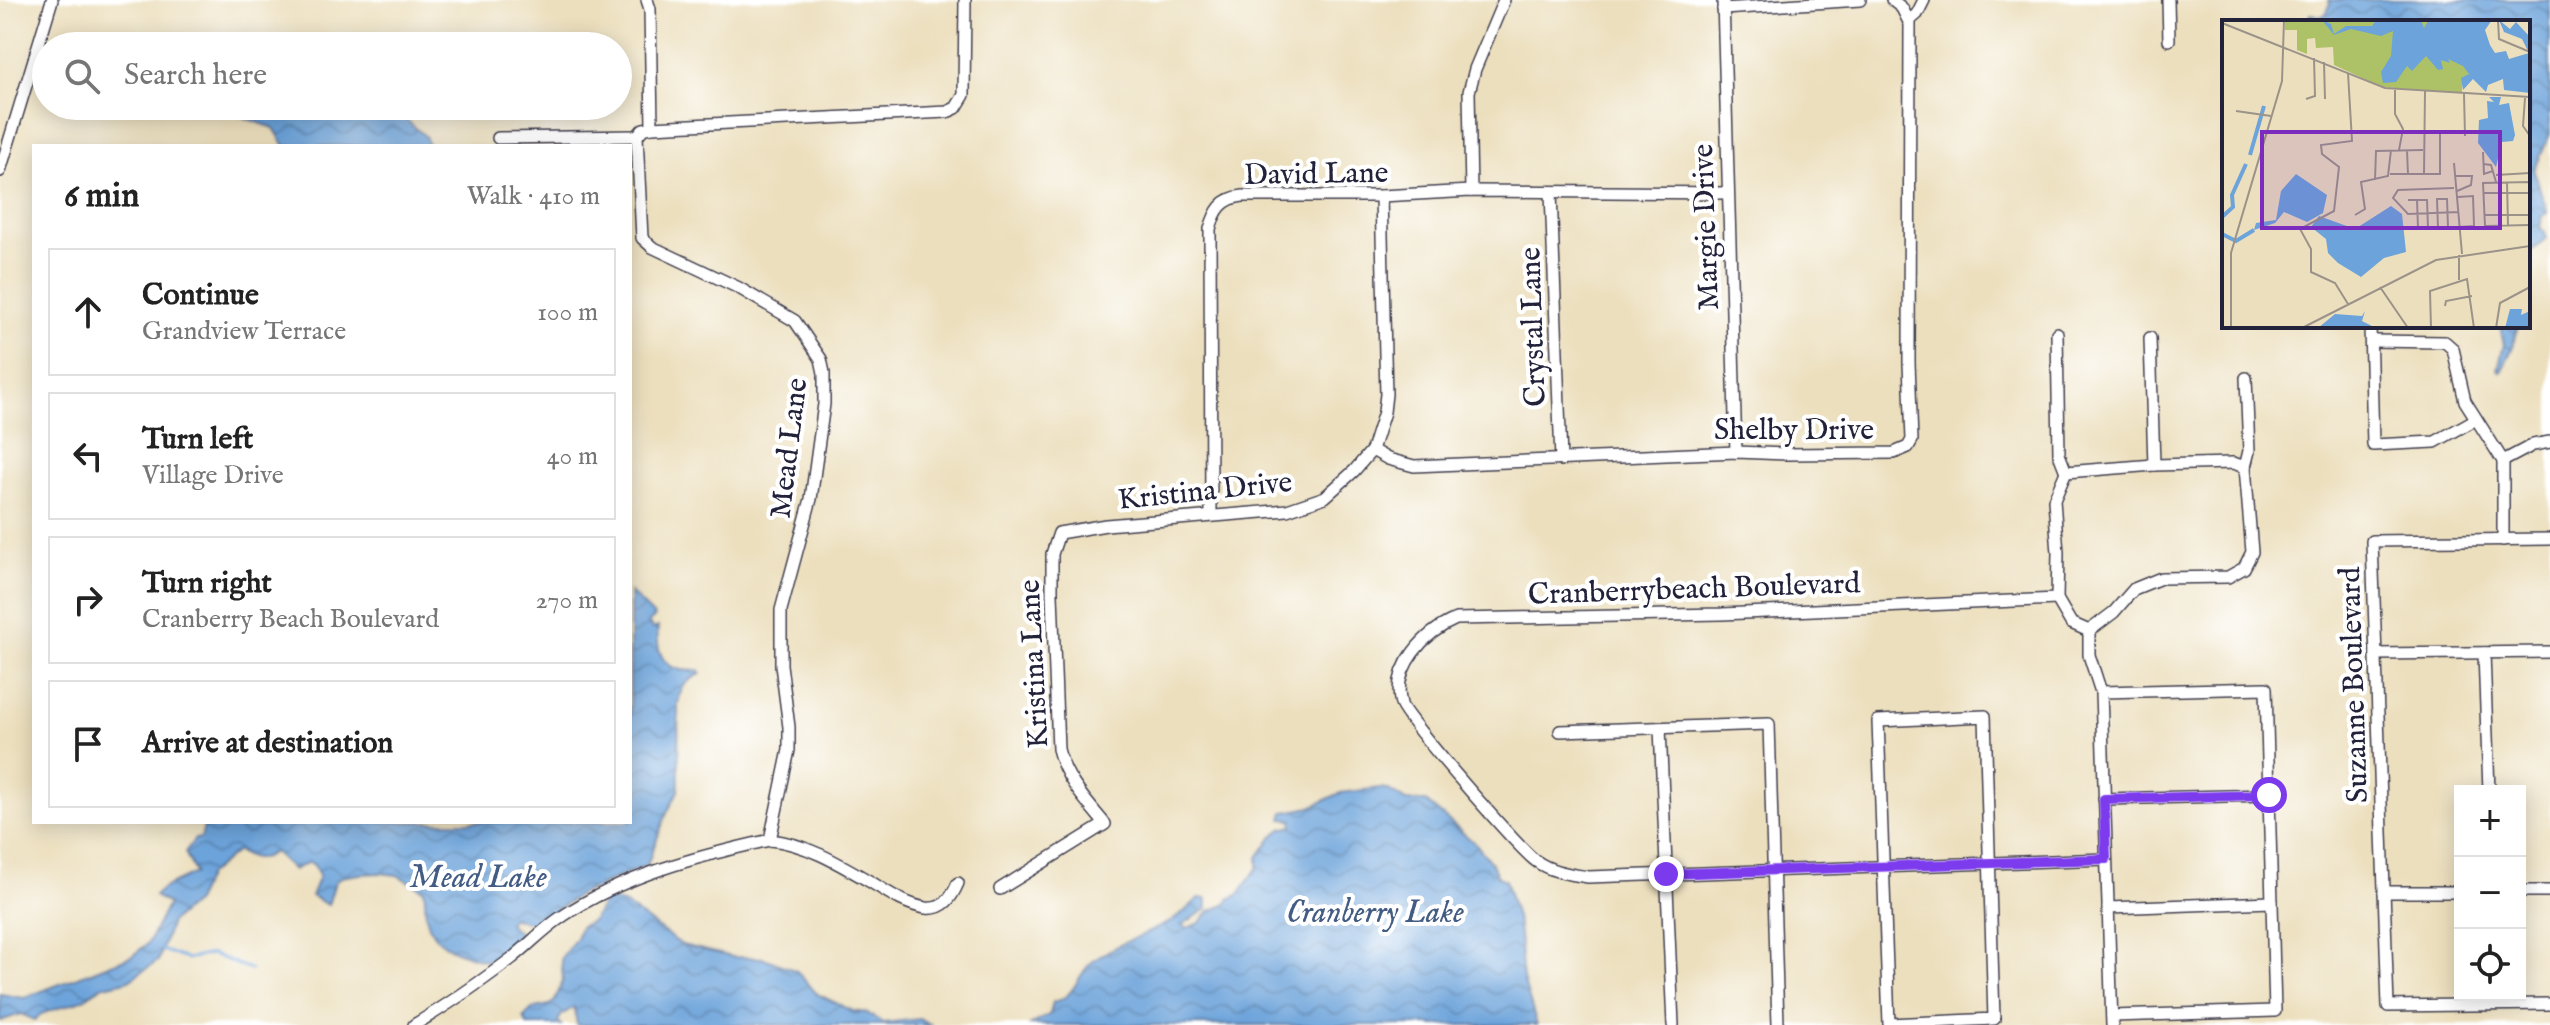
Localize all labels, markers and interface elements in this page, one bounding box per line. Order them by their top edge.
inset map [2222,20,2530,328]
search box [32,32,632,120]
icon: search [60,54,104,98]
text: Search here [124,57,267,95]
street label: Margie Drive [1685,143,1729,311]
street label: David Lane [1243,155,1389,195]
text: 6 min [64,175,139,218]
text: Walk · 410 m [467,180,600,213]
street label: Crystal Lane [1512,246,1556,407]
text: Continue [142,277,259,315]
icon: ahead [66,290,110,334]
text: 100 m [537,296,598,329]
text: Grandview Terrace [142,315,346,348]
street label: Mead Lane [763,376,817,521]
street label: Shelby Drive [1714,412,1874,450]
text: Turn left [142,421,253,459]
icon: left [66,434,110,478]
text: 40 m [547,440,598,473]
text: Village Drive [142,459,284,492]
street label: Kristina Drive [1116,464,1294,520]
text: Turn right [142,565,272,603]
street label: Cranberrybeach Boulevard [1527,565,1862,615]
street label: Suzanne Boulevard [2332,565,2378,804]
icon: right [66,578,110,622]
street label: Kristina Lane [1012,578,1058,749]
text: 270 m [535,584,598,617]
text: Cranberry Beach Boulevard [142,603,439,636]
icon: arrive [66,722,110,766]
text: Arrive at destination [142,725,393,763]
route start [2251,777,2287,813]
map controls [2454,785,2526,1001]
button: + [2454,785,2526,857]
route end [1648,856,1684,892]
button: − [2454,857,2526,929]
water label: Mead Lake [409,858,547,899]
water label: Cranberry Lake [1286,893,1464,934]
button: locate [2454,929,2526,1001]

